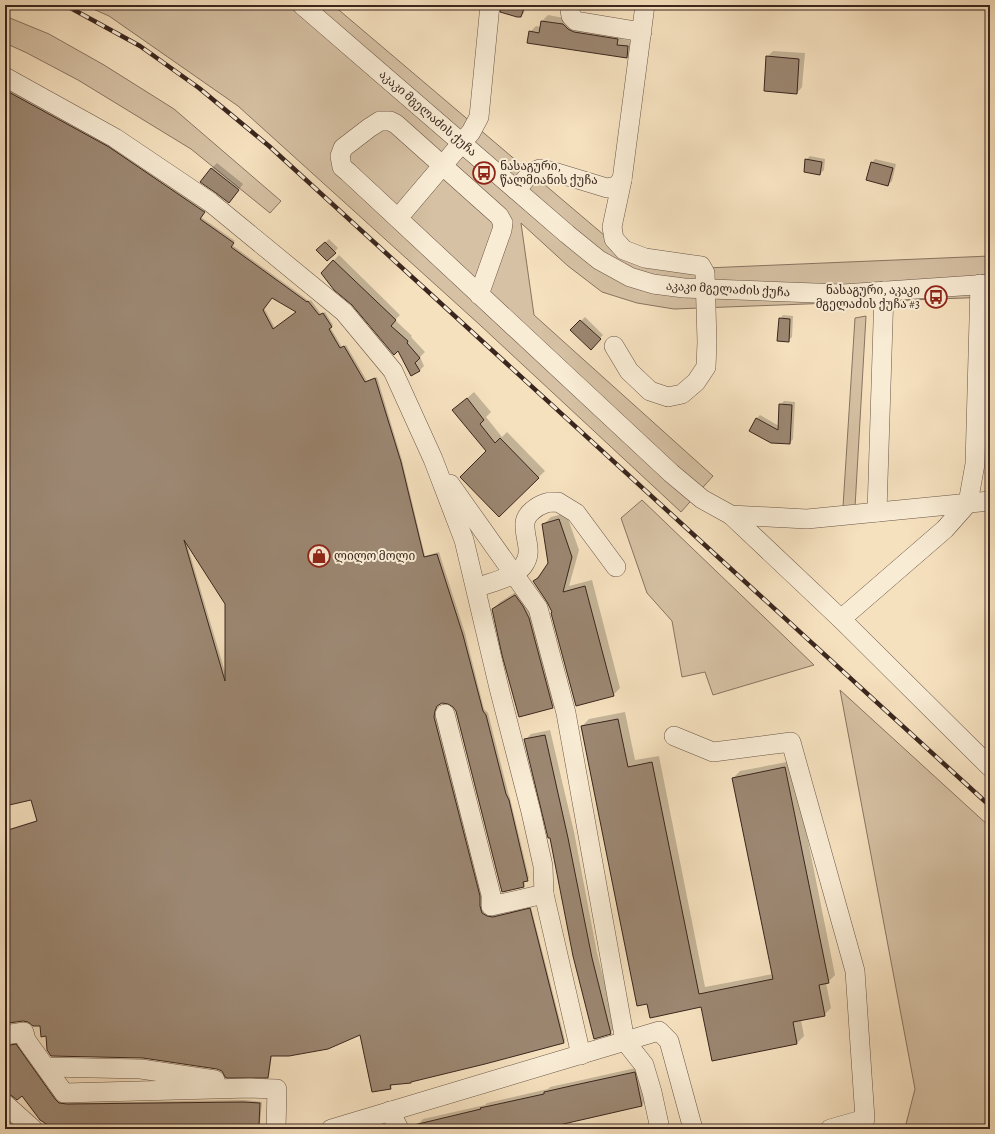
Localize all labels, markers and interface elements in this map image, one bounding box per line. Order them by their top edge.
street label: აკაკი მგელაძის ქუჩა [376,66,480,160]
place label: ნასაგური, წალმიანის ქუჩა [500,158,598,188]
bus stop icon: ნასაგური, წალმიანის ქუჩა [471,160,497,186]
street label: აკაკი მგელაძის ქუჩა [665,278,791,300]
place label: ნასაგური, აკაკი მგელაძის ქუჩა #3 [816,282,920,312]
bus stop icon: ნასაგური, აკაკი მგელაძის ქუჩა #3 [923,284,949,310]
shop icon: ლილო მოლი [306,543,332,569]
place label: ლილო მოლი [334,548,415,564]

